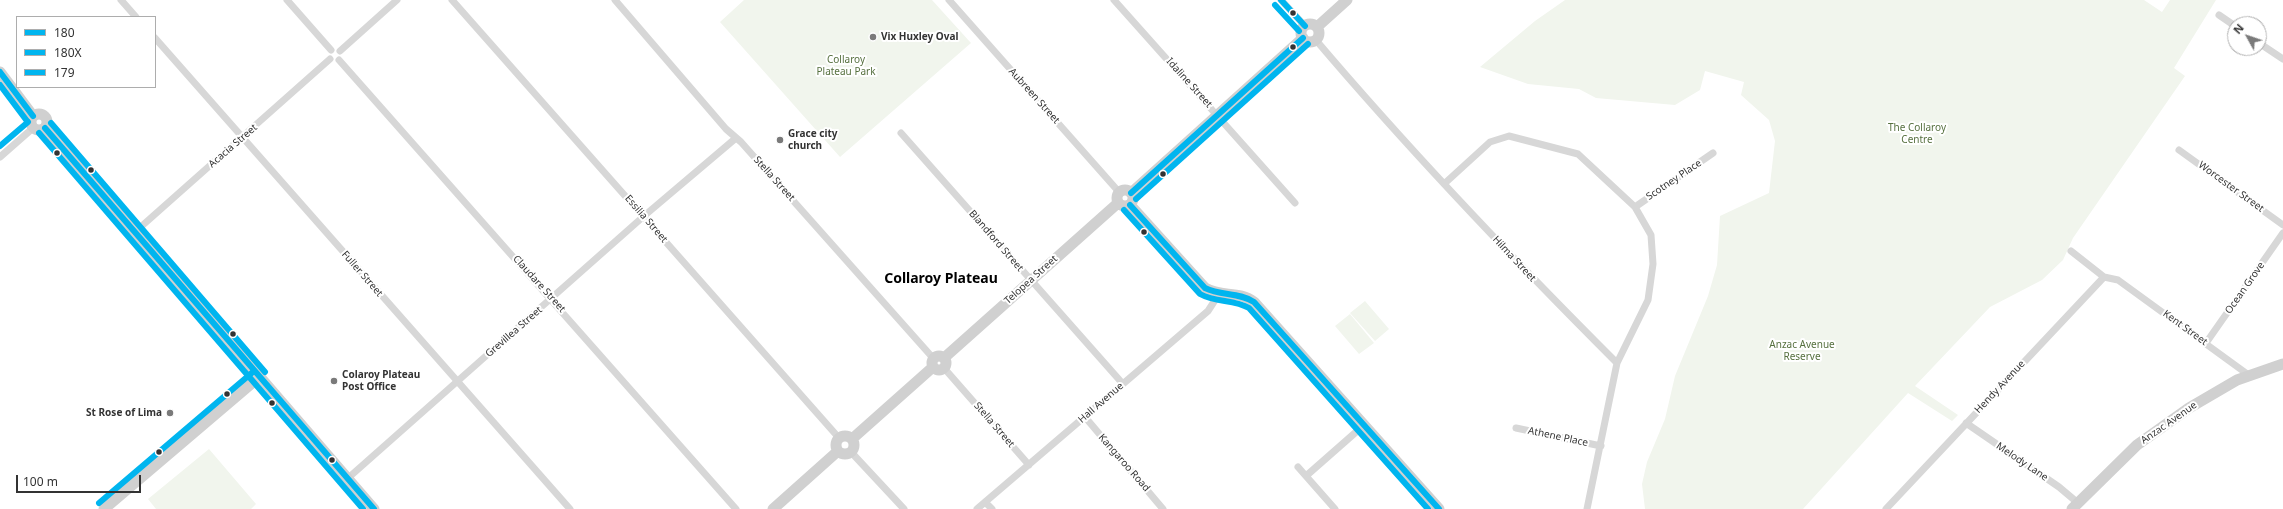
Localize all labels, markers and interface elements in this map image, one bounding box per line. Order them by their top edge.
unlabelled marker [1288,8,1298,18]
legend [16,16,156,88]
north arrow [2227,16,2267,56]
text: N [2230,20,2247,37]
text: 180 [54,24,75,41]
place label: Vix Huxley Oval [881,31,958,43]
marker: Vix Huxley Oval [868,32,878,42]
unlabelled marker [1288,42,1298,52]
text: 180X [54,44,82,61]
park label: Collaroy Plateau Park [816,54,876,78]
street label: Idaline Street [1164,56,1214,110]
text: 179 [54,64,75,81]
street label: Aubreen Street [1006,66,1062,126]
street label: Acacia Street [206,122,260,170]
park label: The Collaroy Centre [1888,122,1946,146]
place label: Grace city church [788,128,837,152]
marker: Grace city church [775,135,785,145]
unlabelled marker [52,148,62,158]
street label: Stella Street [751,154,797,204]
street label: Scotney Place [1644,157,1704,203]
street label: Worcester Street [2196,159,2266,215]
unlabelled marker [86,165,96,175]
unlabelled marker [1158,169,1168,179]
street label: Essilia Street [622,193,670,245]
street label: Blandford Street [966,208,1026,274]
unlabelled marker [1139,227,1149,237]
street label: Hilma Street [1490,234,1538,284]
street label: Fuller Street [339,249,385,299]
street label: Claudare Street [510,253,568,315]
street label: Telopea Street [1002,253,1060,307]
street label: Ocean Grove [2223,260,2267,316]
district label: Collaroy Plateau [884,271,998,287]
street label: Grevillea Street [483,304,545,360]
street label: Kent Street [2160,308,2210,348]
unlabelled marker [228,329,238,339]
park label: Anzac Avenue Reserve [1769,339,1835,362]
street label: Hendy Avenue [1972,358,2028,416]
place label: Colaroy Plateau Post Office [342,369,420,392]
marker: Colaroy Plateau Post Office [329,376,339,386]
street label: Hall Avenue [1076,380,1126,426]
unlabelled marker [222,389,232,399]
unlabelled marker [267,398,277,408]
street label: Anzac Avenue [2139,399,2199,447]
street label: Stella Street [971,400,1017,450]
place label: St Rose of Lima [86,407,162,419]
marker: St Rose of Lima [165,408,175,418]
street label: Athene Place [1527,425,1589,449]
street label: Kangaroo Road [1096,432,1152,494]
street label: Melody Lane [1994,440,2050,484]
unlabelled marker [154,447,164,457]
unlabelled marker [327,455,337,465]
scale bar [18,467,143,493]
text: 100 m [23,473,58,490]

